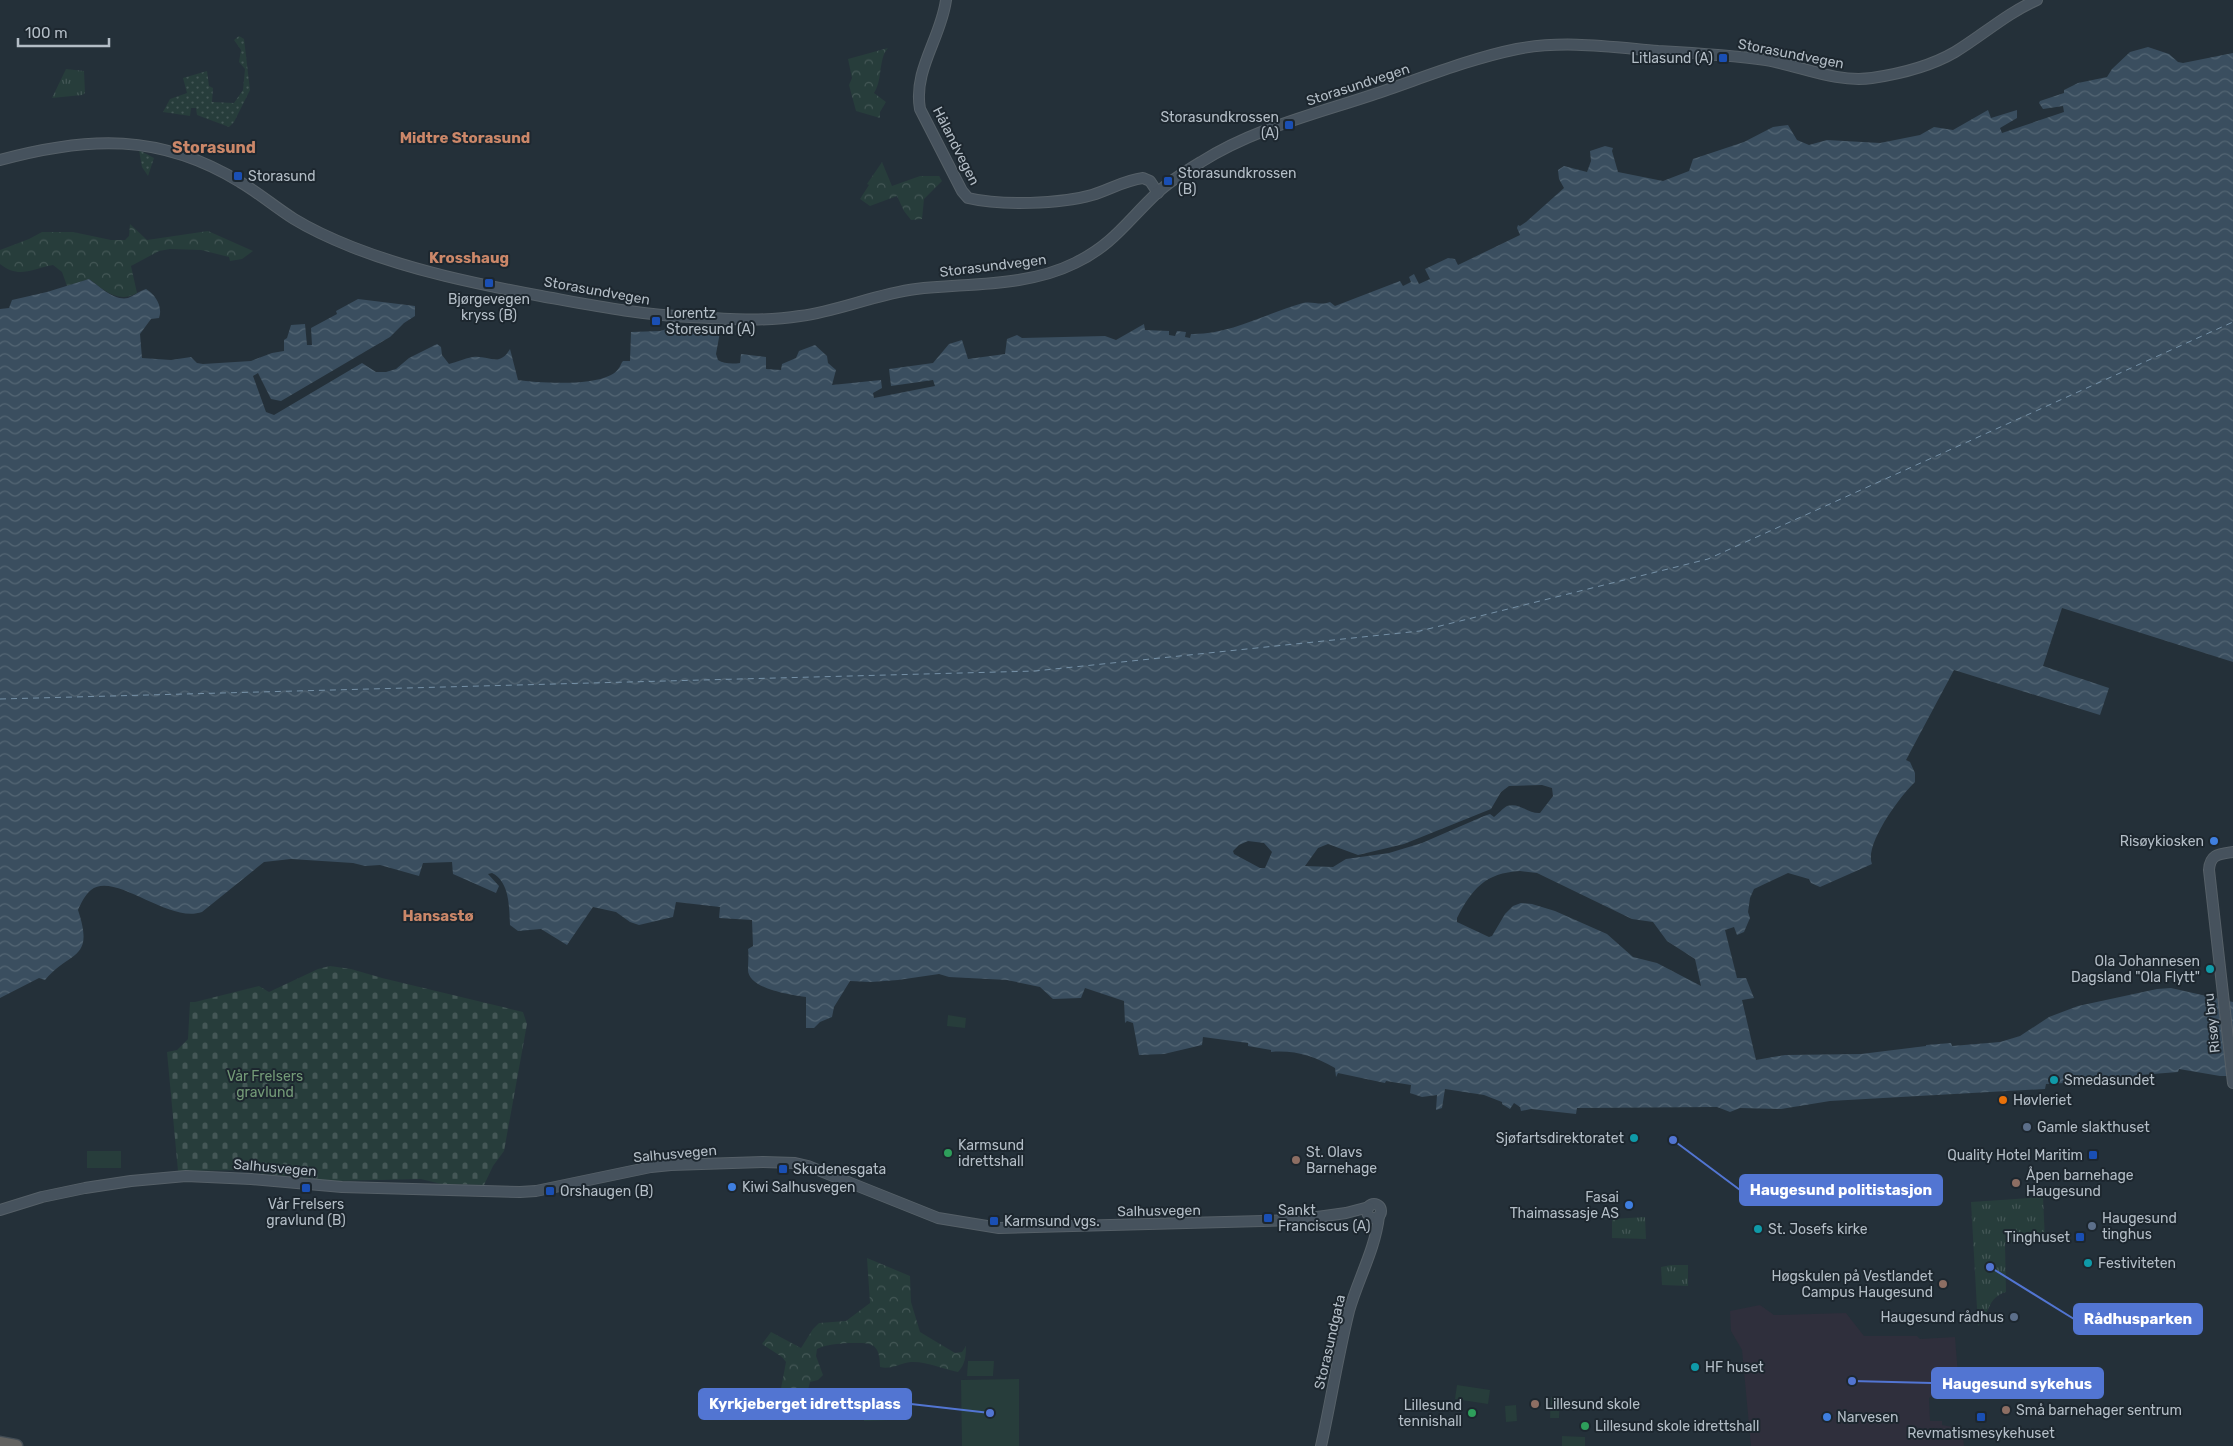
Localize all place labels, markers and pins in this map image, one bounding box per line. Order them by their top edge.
place label: Litlasund (A) [1631,50,1713,67]
marker: Litlasund (A) [1717,52,1729,64]
place label: Storasundkrossen (A) [1160,109,1279,142]
marker: Storasundkrossen (A) [1283,119,1295,131]
place label: Storasundkrossen (B) [1178,165,1297,198]
place label: Storasund [248,168,316,185]
marker: Storasund [232,170,244,182]
marker: Storasundkrossen (B) [1162,175,1174,187]
marker: Bjørgevegen kryss (B) [483,277,495,289]
place label: Bjørgevegen kryss (B) [448,291,530,324]
place label: Lorentz Storesund (A) [666,305,755,338]
marker: Lorentz Storesund (A) [650,315,662,327]
place label: Risøykiosken [2120,833,2204,850]
marker: Risøykiosken [2208,835,2220,847]
place label: Ola Johannesen Dagsland "Ola Flytt" [2071,953,2200,986]
marker: Ola Johannesen Dagsland "Ola Flytt" [2204,963,2216,975]
place label: Smedasundet [2064,1072,2155,1089]
marker: Smedasundet [2048,1074,2060,1086]
place label: Høvleriet [2013,1092,2072,1109]
marker: Høvleriet [1997,1094,2009,1106]
place label: Gamle slakthuset [2037,1119,2150,1136]
marker: Gamle slakthuset [2021,1121,2033,1133]
place label: Sjøfartsdirektoratet [1496,1130,1625,1147]
marker: Sjøfartsdirektoratet [1628,1132,1640,1144]
place label: Karmsund idrettshall [958,1137,1024,1170]
place label: St. Olavs Barnehage [1306,1144,1377,1177]
marker: Karmsund idrettshall [942,1147,954,1159]
place label: Quality Hotel Maritim [1947,1147,2083,1164]
marker: Quality Hotel Maritim [2087,1149,2099,1161]
marker: St. Olavs Barnehage [1290,1154,1302,1166]
place label: Skudenesgata [793,1161,886,1178]
marker: Skudenesgata [777,1163,789,1175]
place label: Åpen barnehage Haugesund [2026,1166,2134,1200]
callout: Haugesund politistasjon [1740,1175,1942,1205]
marker: Åpen barnehage Haugesund [2010,1177,2022,1189]
place label: Kiwi Salhusvegen [742,1179,856,1196]
marker: Kiwi Salhusvegen [726,1181,738,1193]
marker: Vår Frelsers gravlund (B) [300,1182,312,1194]
place label: Orshaugen (B) [560,1183,653,1200]
marker: Orshaugen (B) [544,1185,556,1197]
place label: Fasai Thaimassasje AS [1510,1189,1619,1222]
place label: Vår Frelsers gravlund (B) [266,1196,346,1229]
marker: Fasai Thaimassasje AS [1623,1199,1635,1211]
place label: Sankt Franciscus (A) [1278,1202,1371,1235]
place label: Haugesund tinghus [2102,1210,2177,1243]
marker: Sankt Franciscus (A) [1262,1212,1274,1224]
place label: Karmsund vgs. [1004,1213,1100,1230]
marker: Karmsund vgs. [988,1215,1000,1227]
marker: Haugesund tinghus [2086,1220,2098,1232]
place label: St. Josefs kirke [1768,1221,1868,1238]
marker: St. Josefs kirke [1752,1223,1764,1235]
place label: Tinghuset [2004,1229,2071,1246]
marker: Tinghuset [2074,1231,2086,1243]
place label: Festiviteten [2098,1255,2176,1272]
marker: Festiviteten [2082,1257,2094,1269]
place label: Høgskulen på Vestlandet Campus Haugesund [1771,1268,1934,1301]
marker: Høgskulen på Vestlandet Campus Haugesund [1937,1278,1949,1290]
callout: Rådhusparken [2074,1304,2202,1334]
place label: Haugesund rådhus [1880,1309,2004,1326]
marker: Haugesund rådhus [2008,1311,2020,1323]
place label: HF huset [1705,1359,1764,1376]
marker: HF huset [1689,1361,1701,1373]
callout: Haugesund sykehus [1932,1368,2103,1398]
callout: Kyrkjeberget idrettsplass [699,1389,911,1419]
place label: Lillesund skole [1545,1396,1640,1413]
place label: Lillesund tennishall [1398,1397,1462,1430]
marker: Lillesund skole [1529,1398,1541,1410]
place label: Små barnehager sentrum [2016,1402,2182,1419]
marker: Små barnehager sentrum [2000,1404,2012,1416]
marker: Lillesund tennishall [1466,1407,1478,1419]
place label: Narvesen [1837,1409,1899,1426]
marker: Narvesen [1821,1411,1833,1423]
marker: Revmatismesykehuset [1975,1411,1987,1423]
place label: Lillesund skole idrettshall [1595,1418,1759,1435]
marker: Lillesund skole idrettshall [1579,1420,1591,1432]
place label: Revmatismesykehuset [1907,1425,2055,1442]

